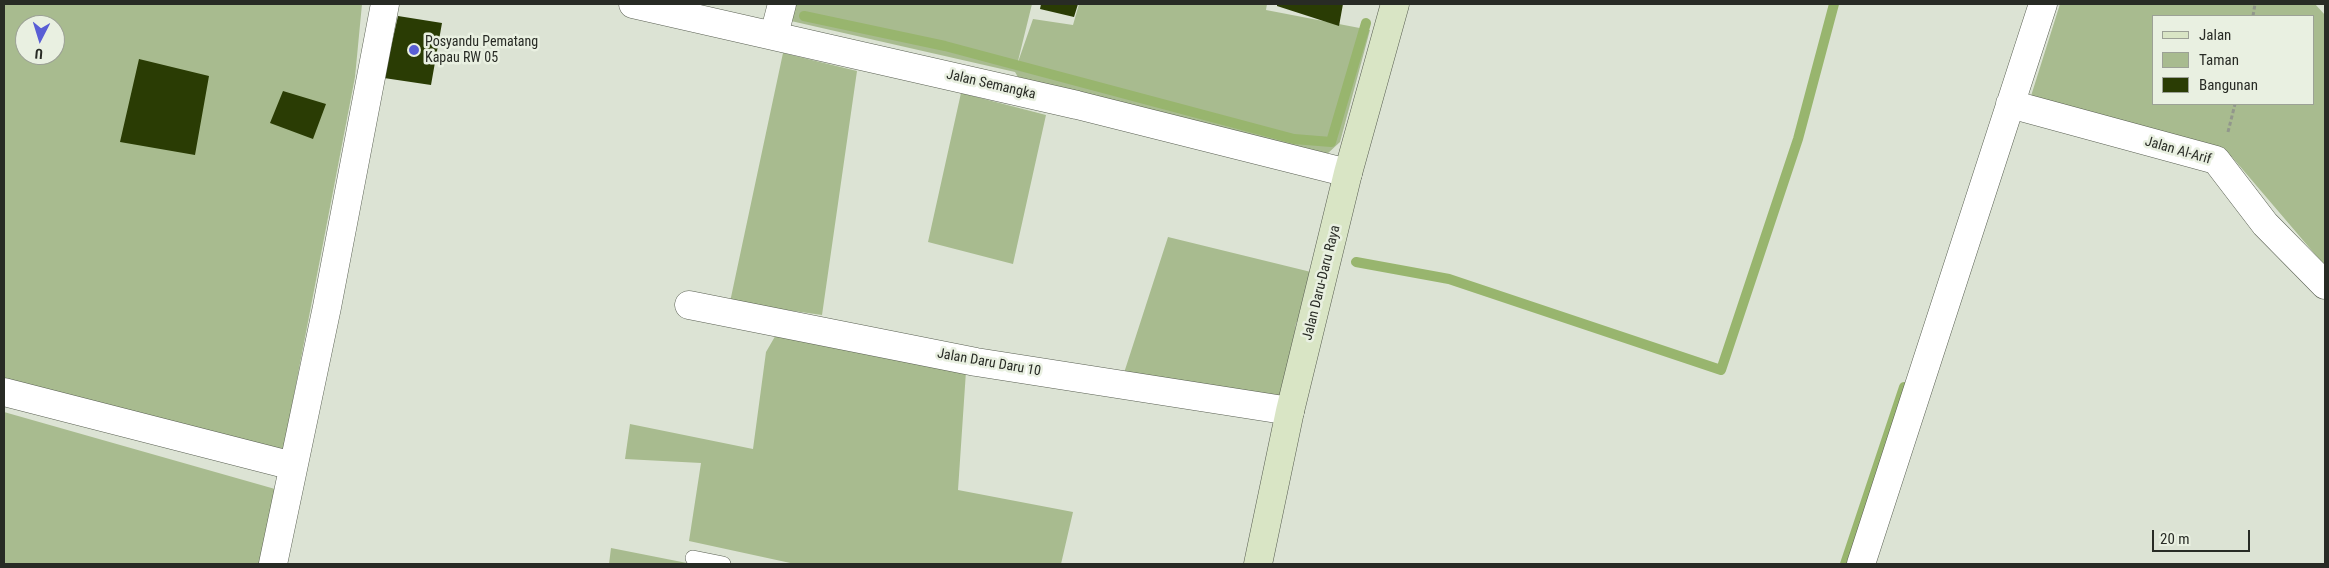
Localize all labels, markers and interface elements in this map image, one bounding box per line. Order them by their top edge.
north arrow [15,15,65,65]
legend [2152,15,2314,105]
text: Jalan [2199,26,2231,44]
place label: Posyandu Pematang Kapau RW 05 [425,34,538,66]
marker: Posyandu Pematang Kapau RW 05 [407,43,421,57]
text: U [34,46,43,62]
text: Taman [2199,51,2239,69]
street label: Jalan Semangka [945,67,1037,103]
text: Bangunan [2199,76,2258,94]
street label: Jalan Al-Arif [2143,134,2213,168]
street label: Jalan Daru-Daru Raya [1300,224,1344,342]
street label: Jalan Daru Daru 10 [936,346,1042,380]
scale bar [2154,520,2252,552]
text: 20 m [2160,530,2190,548]

